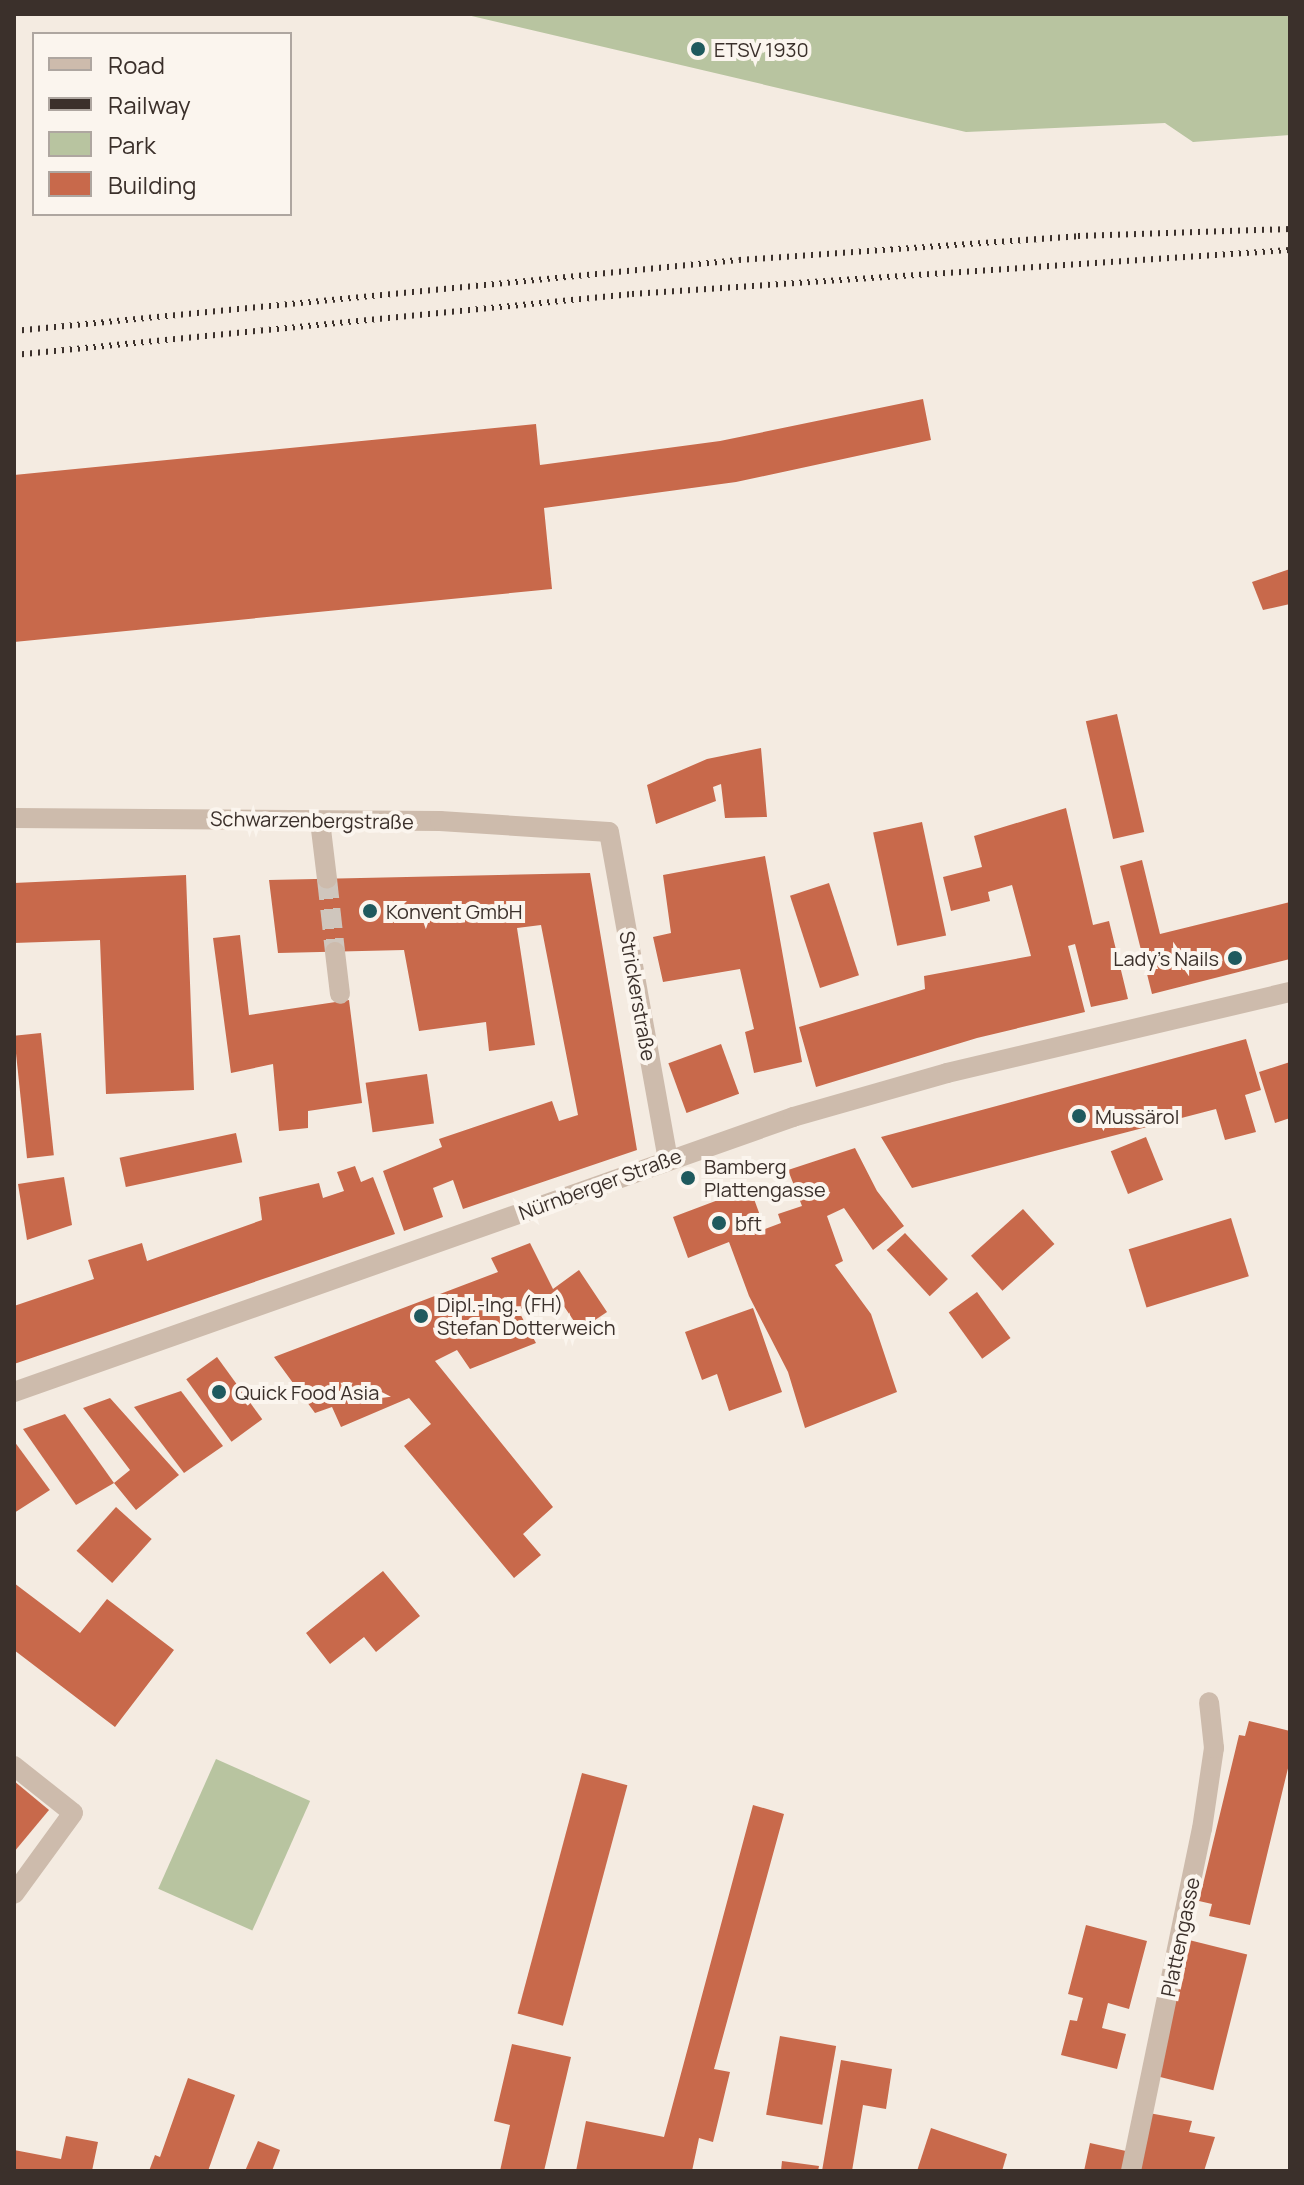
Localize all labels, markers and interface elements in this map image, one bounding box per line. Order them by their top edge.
legend [32,32,292,216]
place label: ETSV 1930 [714,37,809,61]
marker: ETSV 1930 [689,40,707,58]
text: Road [108,48,165,81]
text: Railway [108,88,191,121]
text: Park [108,128,156,161]
text: Building [108,168,196,201]
street label: Schwarzenbergstraße [210,806,414,834]
place label: Konvent GmbH [386,899,522,923]
marker: Konvent GmbH [361,902,379,920]
street label: Strickerstraße [615,929,661,1063]
place label: Lady's Nails [1113,946,1219,970]
marker: Lady's Nails [1226,949,1244,967]
place label: Mussärol [1095,1104,1179,1128]
marker: Mussärol [1070,1107,1088,1125]
street label: Nürnberger Straße [515,1143,685,1225]
place label: Bamberg Plattengasse [704,1154,826,1201]
marker: Bamberg Plattengasse [679,1169,697,1187]
place label: bft [735,1211,762,1235]
marker: bft [710,1214,728,1232]
place label: Dipl.-Ing. (FH) Stefan Dotterweich [437,1292,616,1339]
marker: Dipl.-Ing. (FH) Stefan Dotterweich [412,1307,430,1325]
place label: Quick Food Asia [235,1380,379,1404]
marker: Quick Food Asia [210,1383,228,1401]
street label: Plattengasse [1156,1875,1204,1999]

